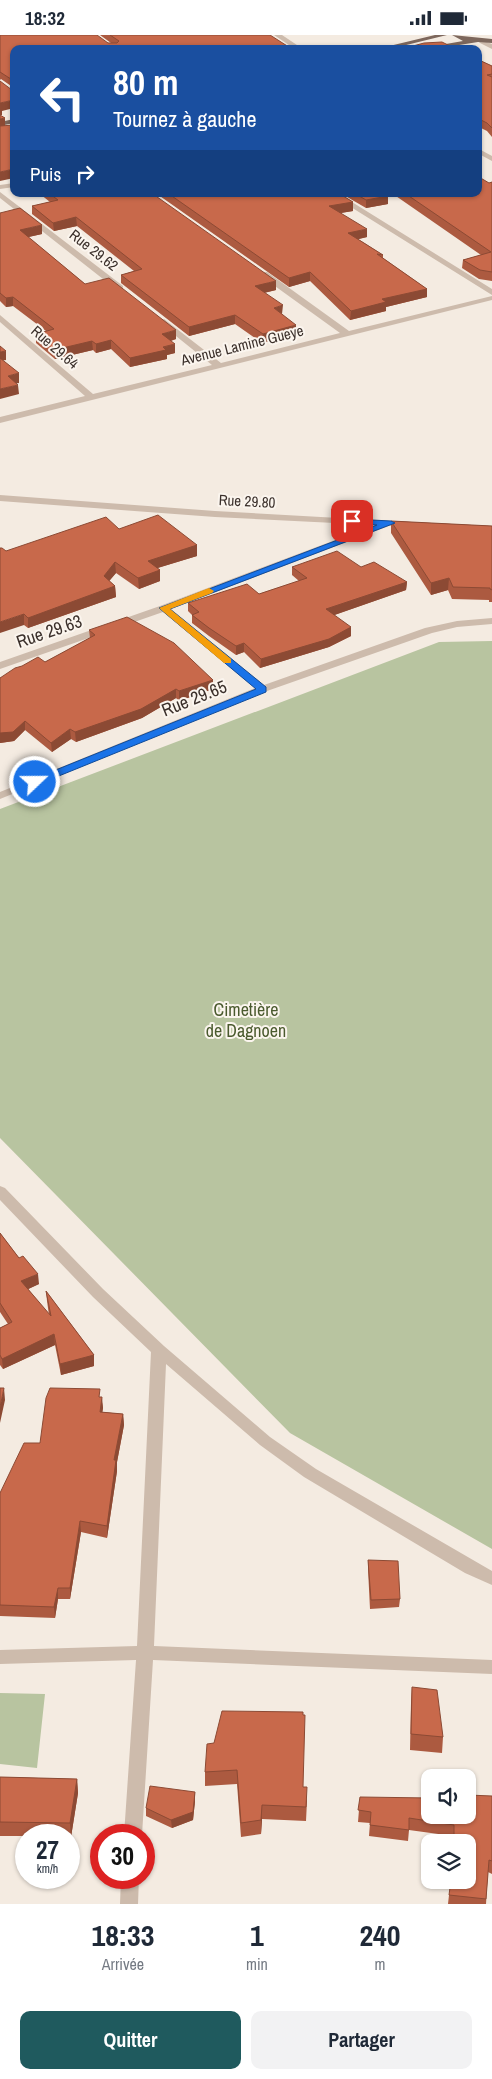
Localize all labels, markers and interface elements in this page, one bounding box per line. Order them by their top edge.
text: 18:32 [25,5,65,31]
text: 80 m [113,59,178,106]
icon: left [30,65,95,130]
text: Tournez à gauche [113,104,256,134]
icon: right [71,160,99,188]
text: Puis [30,161,61,187]
street label: Rue 29.62 [65,224,123,276]
street label: Rue 29.64 [27,320,83,374]
street label: Avenue Lamine Gueye [178,320,306,371]
street label: Rue 29.80 [218,489,276,513]
pin [331,500,373,542]
icon: arrive [338,507,366,535]
street label: Rue 29.63 [13,608,85,654]
street label: Rue 29.65 [158,674,230,722]
position arrow [8,755,60,807]
park label: Cimetière de Dagnoen [206,997,286,1043]
map controls [421,1769,476,1889]
button: sound [421,1769,476,1824]
speed limit sign: 30 [90,1824,155,1889]
text: 27 [36,1833,59,1867]
button: layers [421,1834,476,1889]
text: km/h [37,1861,58,1877]
text: 18:33 [92,1915,154,1955]
text: 1 [250,1915,264,1955]
text: 240 [359,1915,400,1955]
text: Arrivée [102,1953,144,1975]
text: min [246,1953,268,1975]
text: m [374,1953,385,1975]
button: Quitter [20,2011,241,2069]
button: Partager [251,2011,472,2069]

